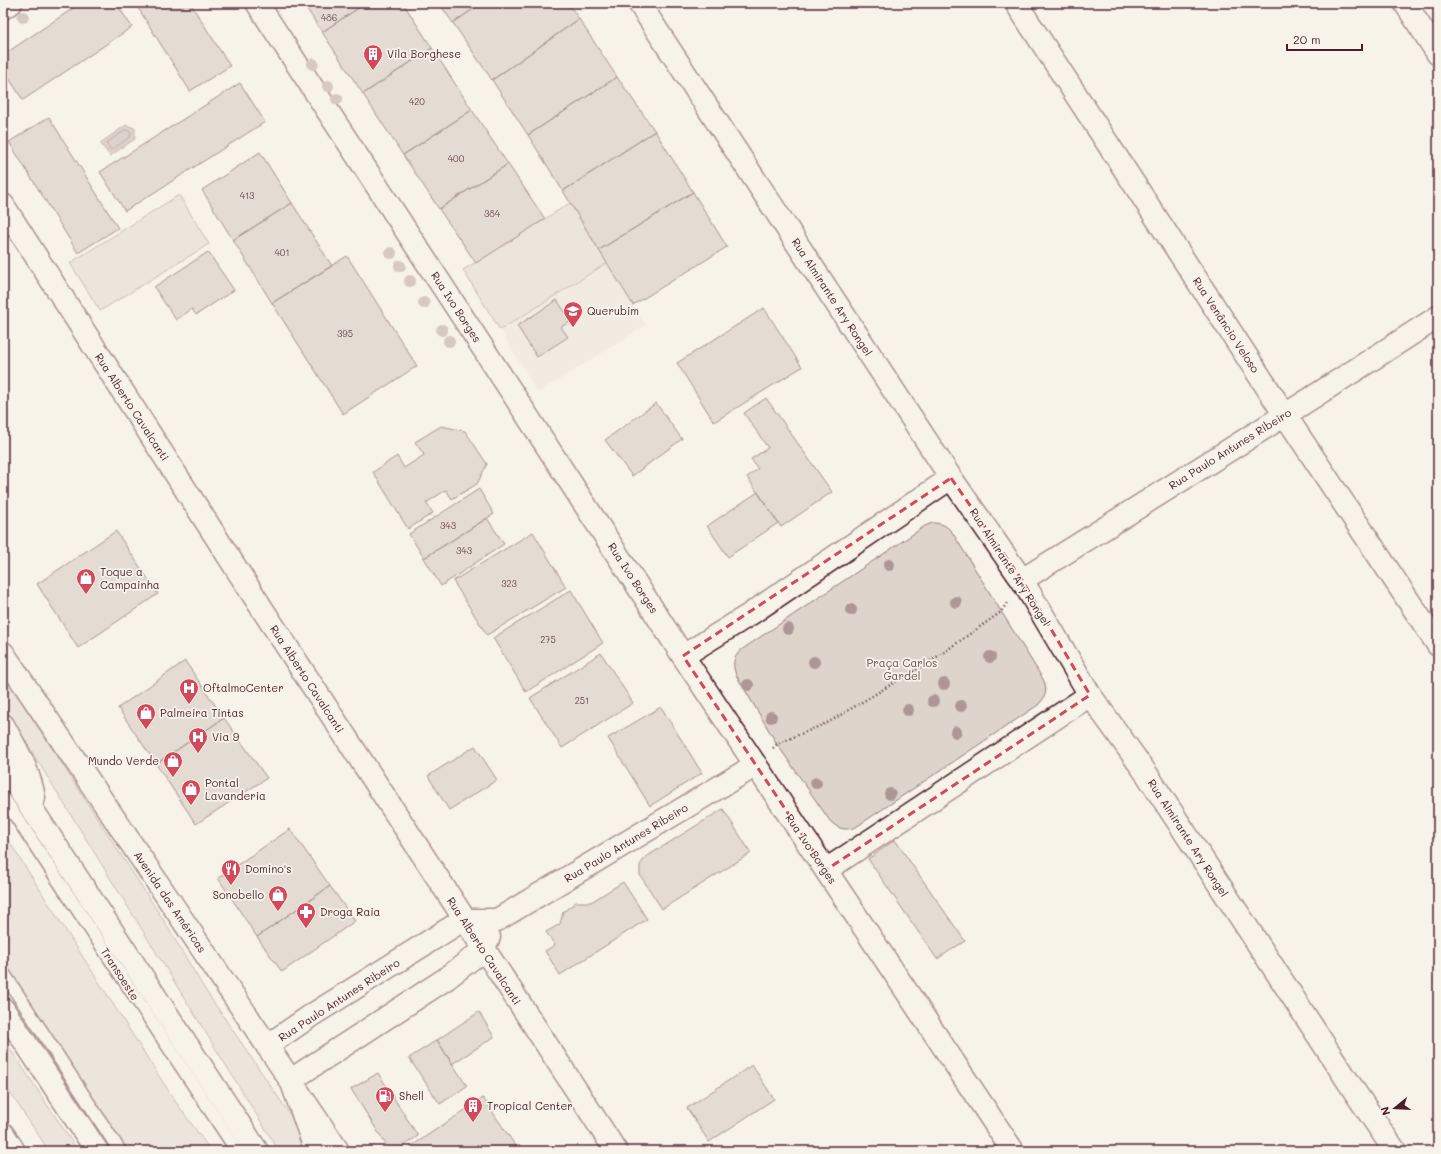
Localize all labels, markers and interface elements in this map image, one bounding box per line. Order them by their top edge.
house number: 486 [321,12,337,23]
scale bar [1287,26,1362,52]
text: 20 m [1293,31,1321,47]
building icon: Vila Borghese [362,43,384,71]
place label: Vila Borghese [387,46,461,61]
house number: 420 [409,96,425,107]
house number: 400 [448,153,465,164]
house number: 413 [240,190,254,201]
house number: 384 [484,208,501,219]
street label: Rua Almirante Ary Rongel [789,235,876,359]
house number: 401 [275,247,289,258]
street label: Rua Ivo Borges [428,268,485,345]
street label: Rua Venâncio Veloso [1190,274,1263,376]
school or university icon: Querubim [562,300,584,328]
place label: Querubim [587,303,639,318]
house number: 395 [337,328,353,339]
street label: Rua Alberto Cavalcanti [92,350,173,464]
street label: Rua Paulo Antunes Ribeiro [1166,404,1294,493]
street label: Rua Almirante Ary Rongel [967,505,1054,629]
house number: 343 [440,520,456,531]
street label: Rua Ivo Borges [605,539,662,616]
house number: 343 [456,545,472,556]
place label: Toque a Campainha [100,564,160,592]
shop icon: Toque a Campainha [75,567,97,595]
house number: 323 [501,578,517,589]
street label: Rua Alberto Cavalcanti [267,622,348,736]
house number: 275 [540,634,556,645]
park label: Praça Carlos Gardel [867,655,937,683]
hospital icon: OftalmoCenter [178,677,200,705]
place label: OftalmoCenter [203,680,284,695]
house number: 251 [575,695,589,706]
shop icon: Palmeira Tintas [135,702,157,730]
place label: Palmeira Tintas [160,705,244,720]
hospital icon: Via 9 [187,726,209,754]
place label: Via 9 [212,729,240,744]
shop icon: Mundo Verde [162,750,184,778]
place label: Mundo Verde [88,753,159,768]
place label: Pontal Lavanderia [205,775,266,803]
street label: Rua Almirante Ary Rongel [1145,776,1232,900]
shop icon: Pontal Lavanderia [180,778,202,806]
street label: Rua Paulo Antunes Ribeiro [561,799,691,886]
street label: Rua Ivo Borges [782,811,840,887]
street label: Avenida das Américas [131,848,210,955]
restaurant icon: Domino's [220,858,242,886]
place label: Domino's [245,861,292,876]
shop icon: Sonobello [267,884,289,912]
place label: Sonobello [213,887,264,902]
street label: Rua Alberto Cavalcanti [444,894,525,1008]
pharmacy icon: Droga Raia [295,901,317,929]
place label: Droga Raia [320,904,381,919]
street label: Transoeste [98,944,143,1003]
street label: Rua Paulo Antunes Ribeiro [275,954,403,1044]
fuel station icon: Shell [374,1085,396,1113]
place label: Shell [399,1088,424,1103]
north arrow [1375,1088,1415,1128]
building icon: Tropical Center [462,1095,484,1123]
place label: Tropical Center [487,1098,573,1113]
text: N [1377,1105,1393,1118]

